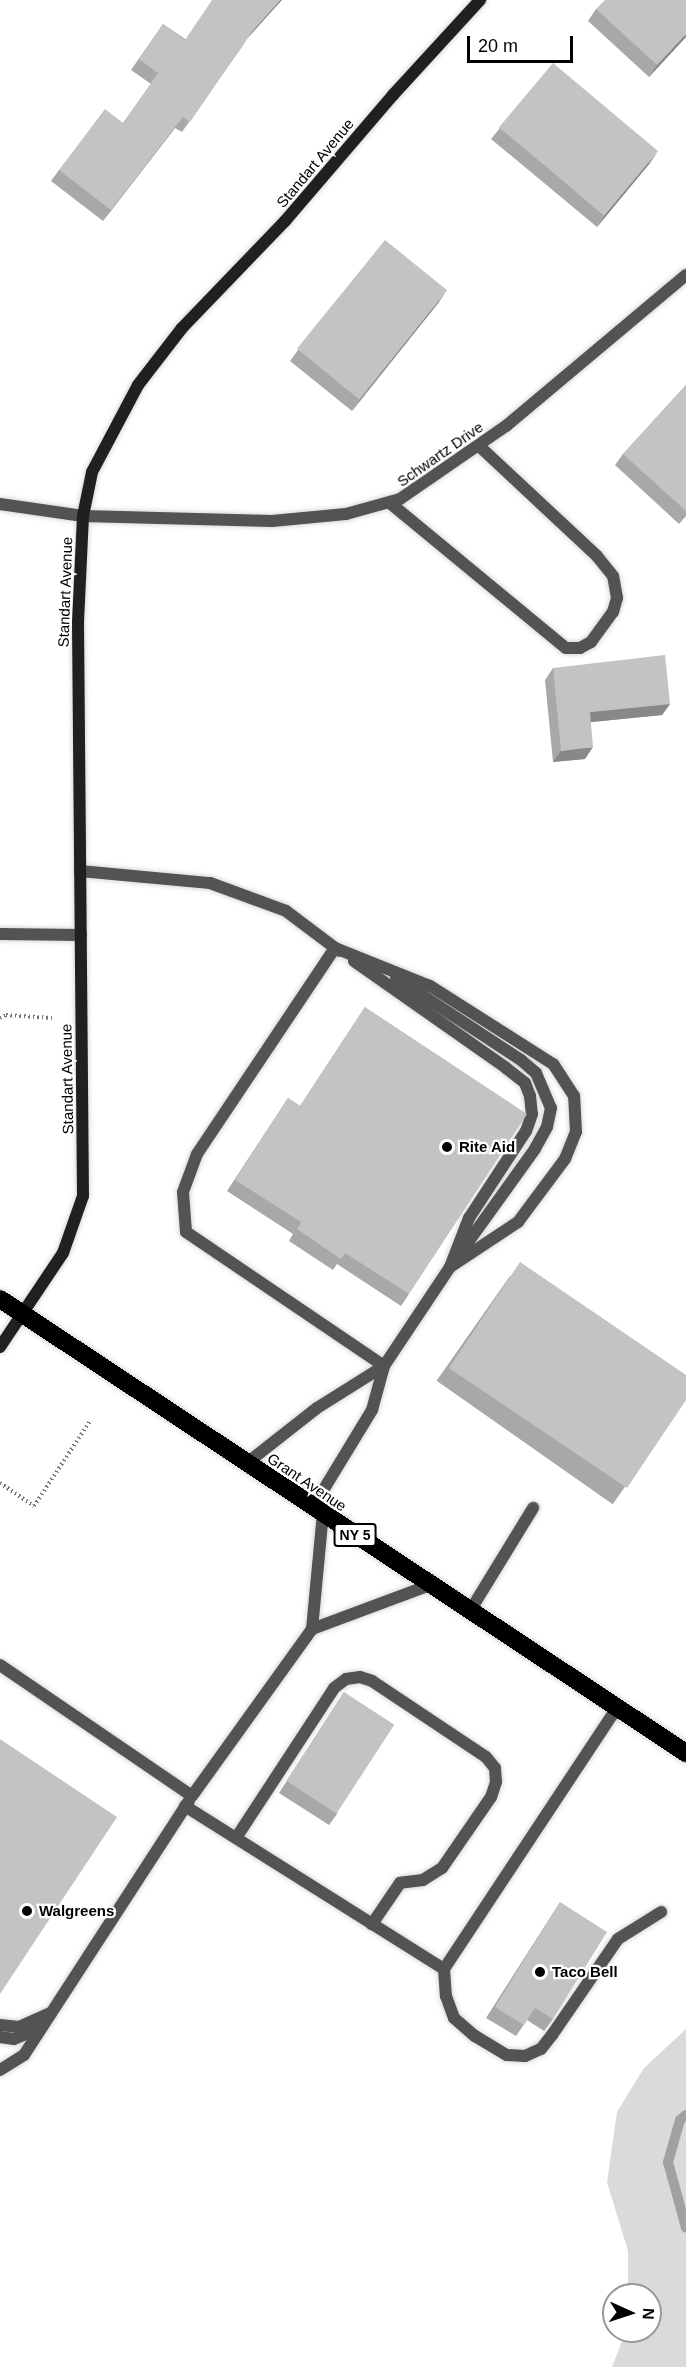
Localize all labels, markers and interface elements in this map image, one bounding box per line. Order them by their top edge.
scale bar [470,24,576,62]
text: 20 m [478,36,518,56]
street label: Standart Avenue [272,115,358,211]
street label: Schwartz Drive [394,418,486,490]
street label: Standart Avenue [54,536,76,648]
street label: Standart Avenue [57,1023,77,1135]
place label: Rite Aid [459,1138,516,1156]
marker: Rite Aid [440,1140,454,1154]
street label: Grant Avenue [264,1449,350,1515]
road number: NY 5 [332,1524,378,1546]
place label: Walgreens [39,1902,114,1920]
marker: Walgreens [20,1904,34,1918]
place label: Taco Bell [552,1963,618,1981]
marker: Taco Bell [533,1965,547,1979]
north arrow [602,2283,662,2343]
text: N [640,2308,657,2320]

